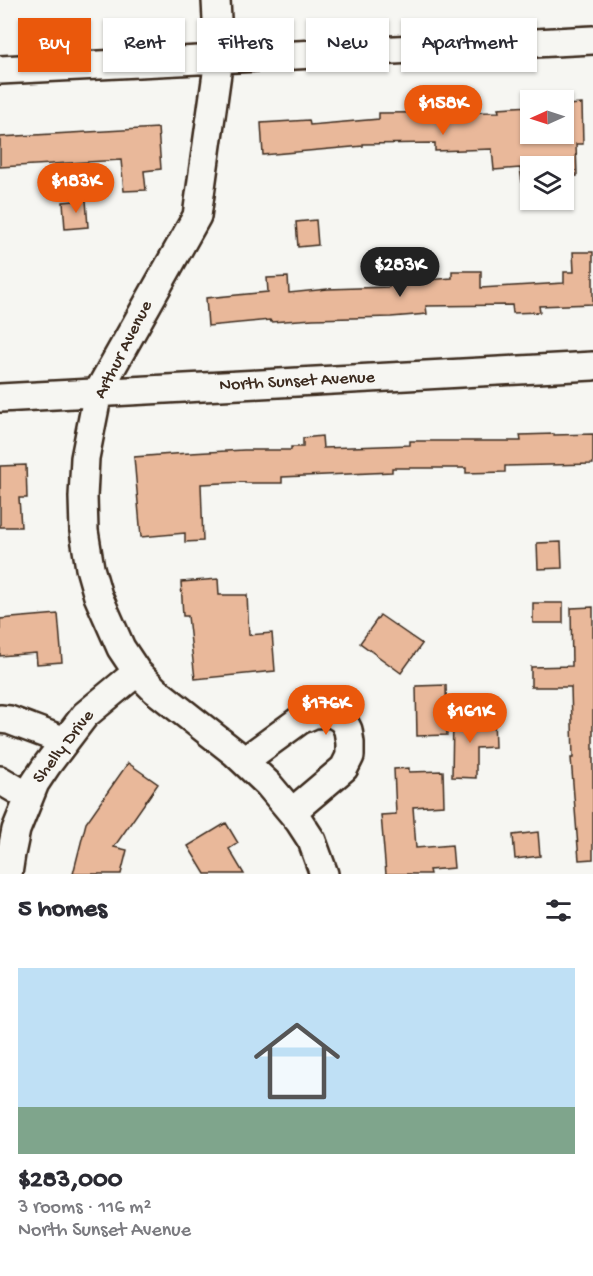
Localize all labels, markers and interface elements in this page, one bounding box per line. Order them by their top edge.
chip: Buy [18,18,91,72]
chip: Rent [103,18,185,72]
chip: Filters [197,18,294,72]
chip: New [306,18,389,72]
chip: Apartment [401,18,537,72]
pin: $158K [401,85,485,136]
north arrow [520,90,574,144]
map controls [520,90,574,210]
text: $158K [418,93,468,116]
button: layers [520,156,574,210]
pin: $183K [34,163,118,214]
text: $183K [51,171,101,194]
pin: $283K [358,247,442,298]
text: $283K [374,255,426,278]
street label: Arthur Avenue [90,297,158,403]
street label: North Sunset Avenue [219,367,376,397]
pin: $176K [284,685,368,736]
text: $176K [302,693,350,716]
pin: $161K [428,693,512,744]
text: $161K [447,701,493,724]
street label: Shelly Drive [29,705,100,788]
icon: filters [542,894,575,927]
text: 5 homes [18,895,107,926]
icon: home [243,1007,351,1115]
text: $283,000 [18,1166,123,1197]
text: 3 rooms · 116 m² [18,1197,151,1220]
text: North Sunset Avenue [18,1220,191,1243]

